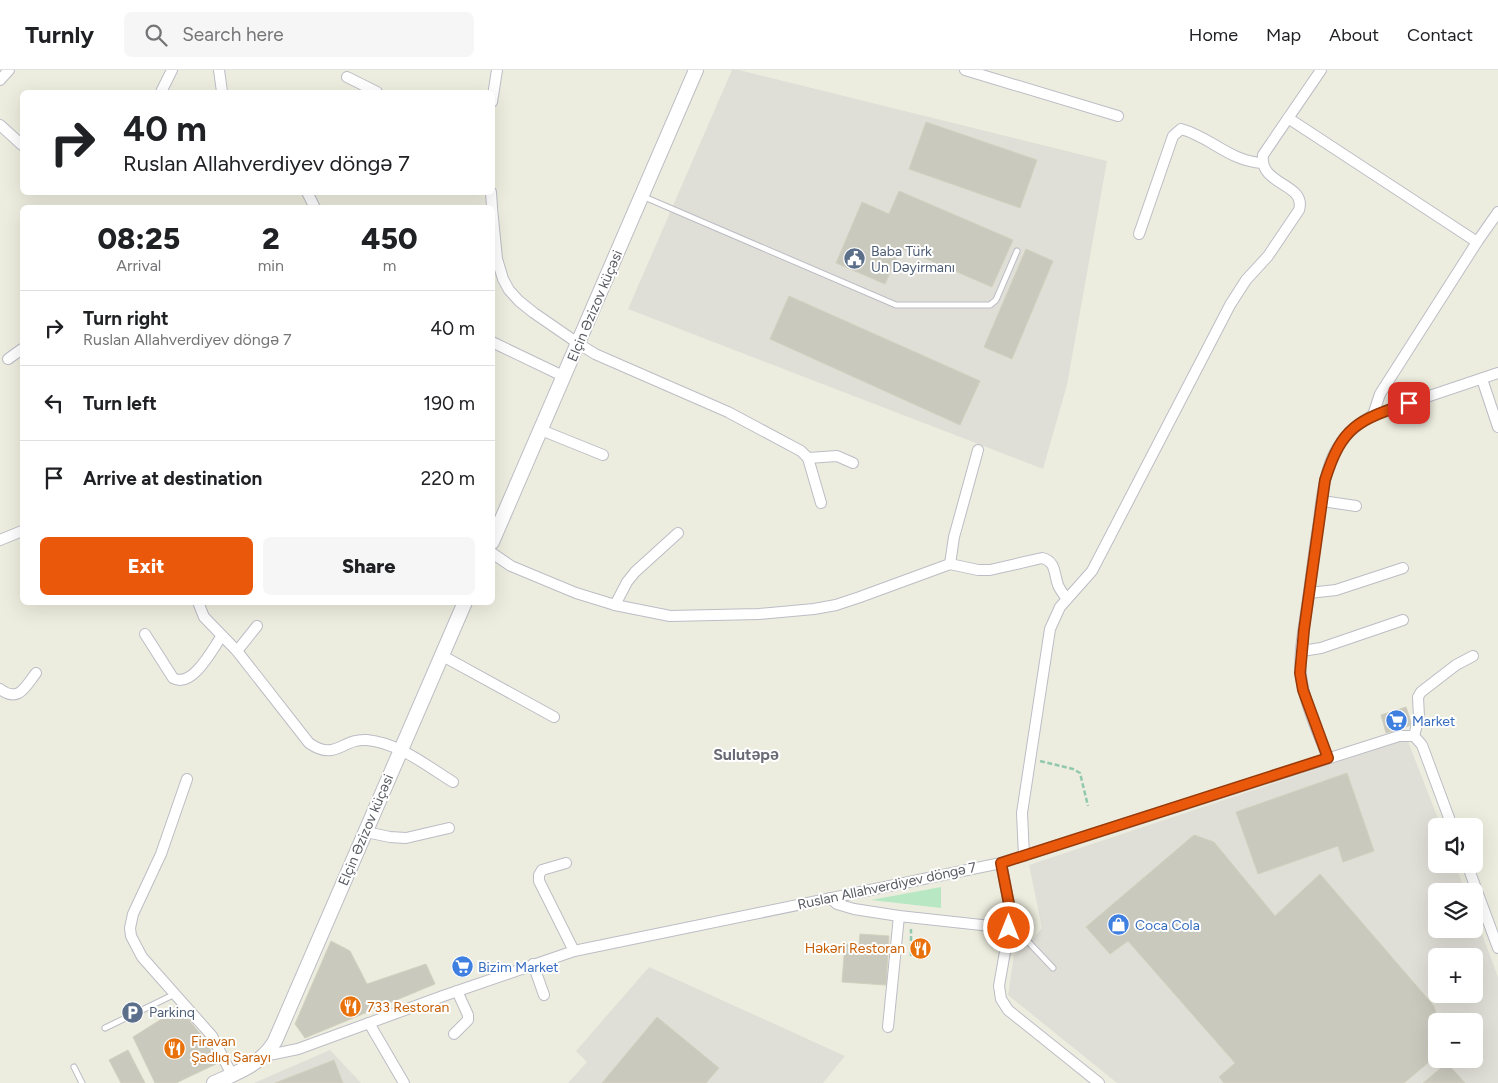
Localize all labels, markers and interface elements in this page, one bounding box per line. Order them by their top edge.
search box [124,12,474,57]
text: Turnly [25,20,94,49]
icon: search [142,21,170,49]
text: Search here [182,23,284,46]
text: Home [1189,24,1238,46]
text: Map [1266,24,1301,46]
text: About [1329,24,1379,46]
text: Contact [1407,24,1473,46]
text: 40 m [123,108,207,150]
icon: right [40,110,105,175]
text: Ruslan Allahverdiyev döngə 7 [123,150,410,177]
text: 08:25 [97,220,180,257]
text: 2 [262,220,280,257]
text: 450 [361,220,418,257]
place label: Baba Türk Un Dəyirmanı [871,243,955,276]
public building icon: Baba Türk Un Dəyirmanı [843,247,867,271]
street label: Elçin Əzizov küçəsi [564,248,626,364]
text: Arrival [116,256,161,275]
text: min [258,256,284,275]
text: m [383,256,396,275]
text: Turn right [83,307,169,330]
icon: right [40,314,68,342]
text: 40 m [430,317,475,340]
text: Ruslan Allahverdiyev döngə 7 [83,330,292,349]
pin [1388,382,1430,424]
icon: left [40,389,68,417]
icon: arrive [1395,389,1423,417]
text: Turn left [83,392,157,415]
text: 190 m [423,392,475,415]
icon: arrive [40,464,68,492]
text: Arrive at destination [83,467,262,490]
text: 220 m [421,467,475,490]
button: Exit [40,537,253,595]
button: Share [263,537,475,595]
supermarket icon: Market [1384,709,1408,733]
place label: Market [1412,713,1455,730]
district label: Sulutəpə [713,745,779,764]
street label: Elçin Əzizov küçəsi [335,772,397,888]
map controls [1428,818,1483,1068]
button: sound [1428,818,1483,873]
street label: Ruslan Allahverdiyev döngə 7 [796,859,979,913]
button: layers [1428,883,1483,938]
position arrow [982,901,1034,953]
shop icon: Coca Cola [1107,913,1131,937]
place label: Coca Cola [1135,917,1200,934]
restaurant icon: Həkəri Restoran [909,936,933,960]
place label: Həkəri Restoran [805,940,905,957]
button: + [1428,948,1483,1003]
supermarket icon: Bizim Market [450,955,474,979]
place label: Bizim Market [478,959,559,976]
restaurant icon: 733 Restoran [339,995,363,1019]
place label: 733 Restoran [367,999,449,1016]
parking icon: Parkinq [121,1000,145,1024]
place label: Parkinq [149,1004,195,1021]
button: − [1428,1013,1483,1068]
place label: Firavan Şadlıq Sarayı [191,1033,271,1066]
restaurant icon: Firavan Şadlıq Sarayı [163,1037,187,1061]

